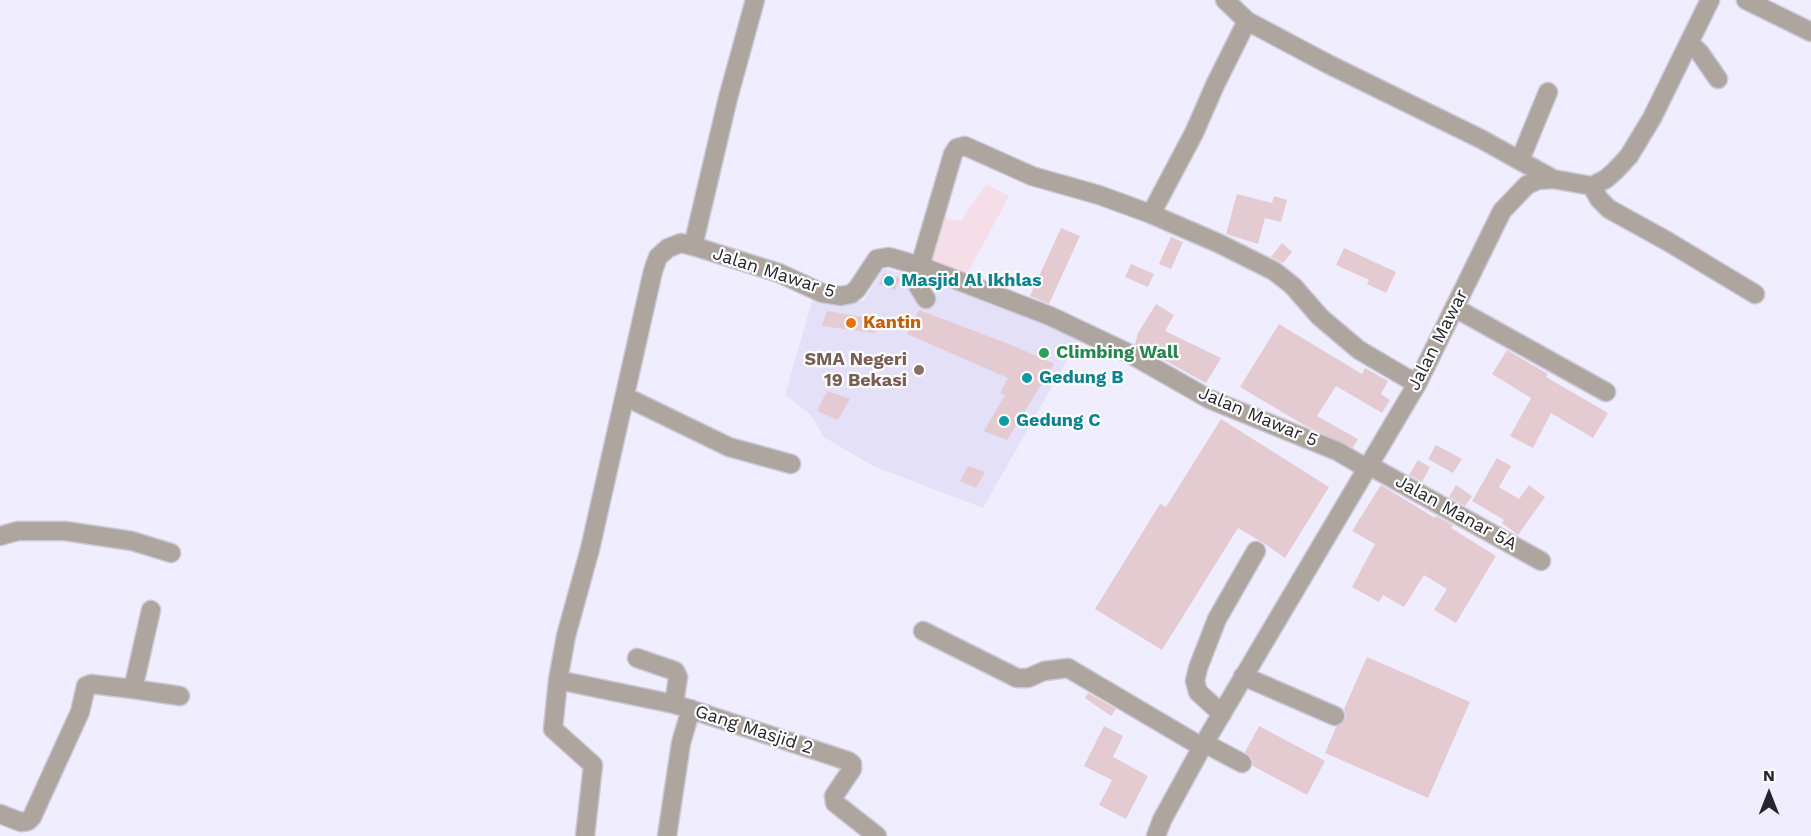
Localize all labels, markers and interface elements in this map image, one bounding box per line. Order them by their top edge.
street label: Jalan Mawar 5 [710,243,838,303]
place label: Masjid Al Ikhlas [901,270,1042,292]
marker: Masjid Al Ikhlas [882,274,896,288]
street label: Jalan Mawar [1403,286,1473,394]
place label: Kantin [863,312,921,334]
marker: Kantin [844,316,858,330]
place label: Climbing Wall [1056,342,1179,364]
marker: Climbing Wall [1037,346,1051,360]
place label: SMA Negeri 19 Bekasi [804,349,907,392]
marker: SMA Negeri 19 Bekasi [912,363,926,377]
place label: Gedung B [1039,367,1124,389]
marker: Gedung B [1020,371,1034,385]
street label: Jalan Mawar 5 [1195,382,1321,452]
place label: Gedung C [1016,410,1101,432]
marker: Gedung C [997,414,1011,428]
street label: Jalan Manar 5A [1391,471,1521,555]
street label: Gang Masjid 2 [692,701,816,759]
north arrow [1739,764,1799,824]
text: N [1763,766,1775,785]

